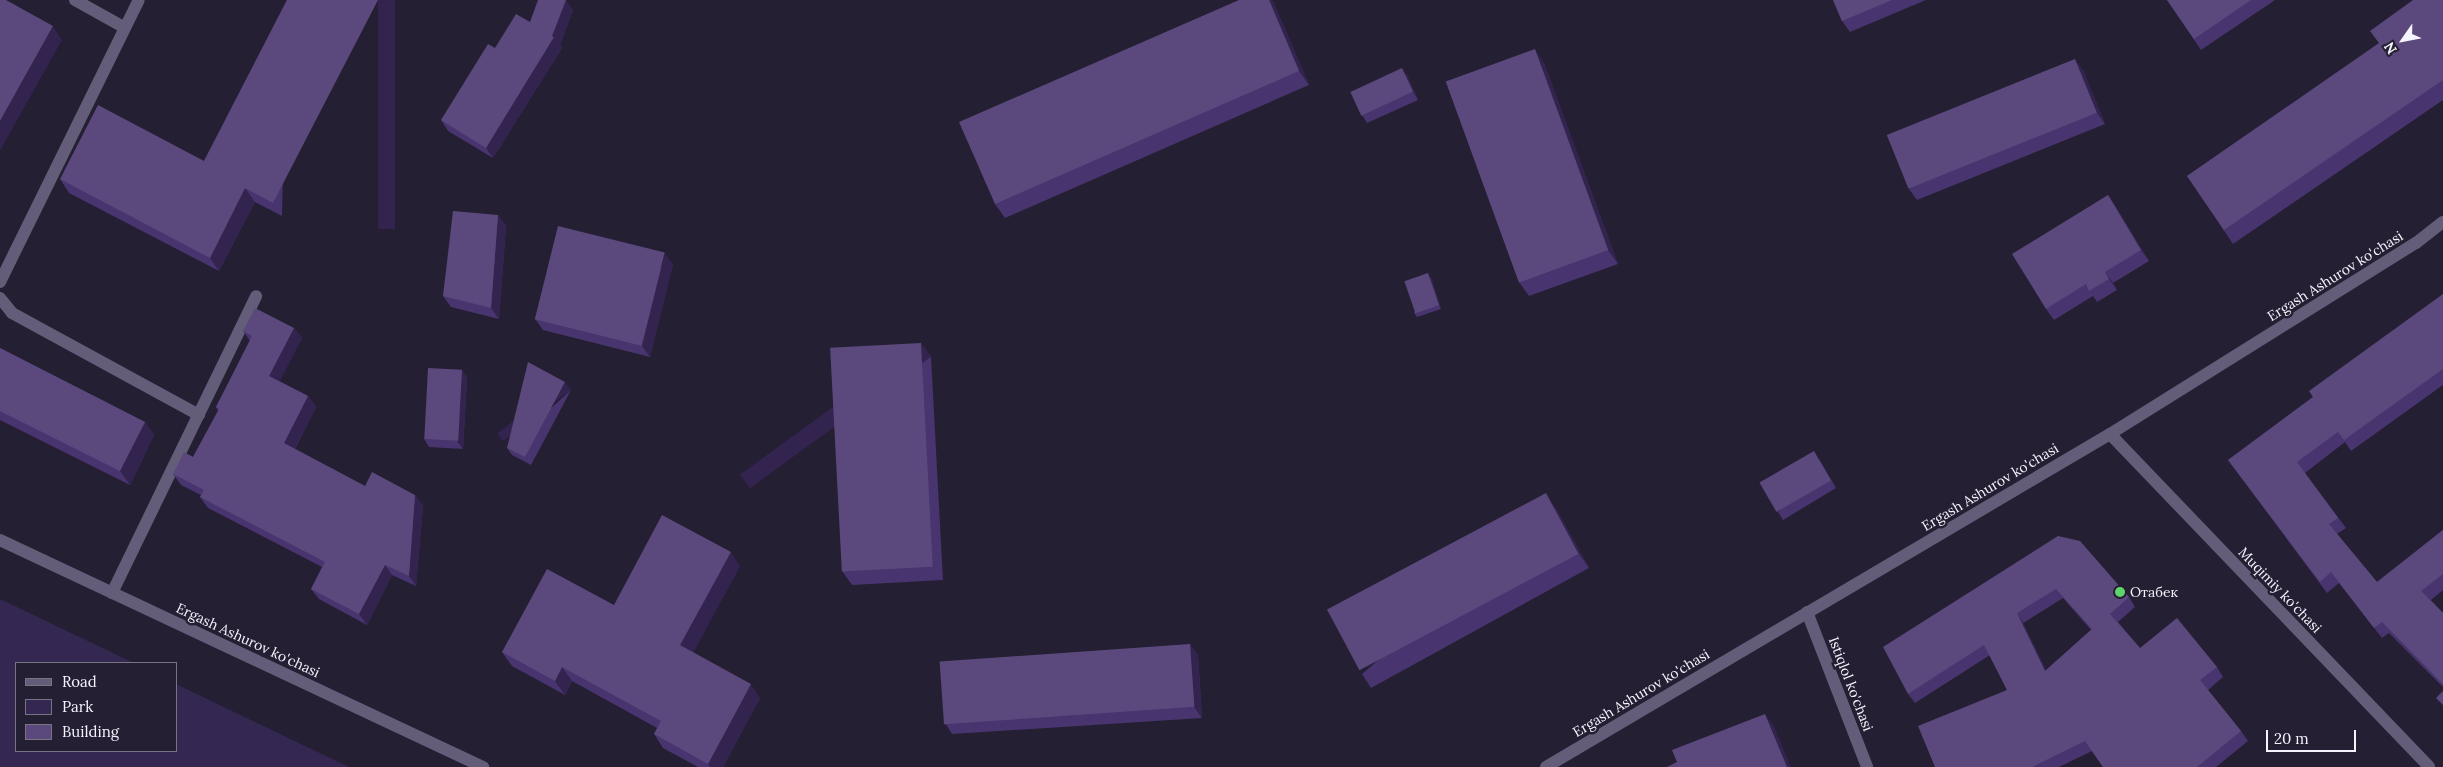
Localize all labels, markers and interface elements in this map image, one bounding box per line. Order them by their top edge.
north arrow [2378,15,2428,65]
text: N [2380,39,2401,58]
street label: Ergash Ashurov ko'chasi [2264,227,2406,325]
street label: Ergash Ashurov ko'chasi [1919,439,2061,535]
street label: Muqimiy ko'chasi [2235,544,2325,636]
place label: Отабек [2130,584,2178,600]
marker: Отабек [2114,586,2126,598]
street label: Ergash Ashurov ko'chasi [173,599,323,681]
street label: Istiqlol ko'chasi [1825,635,1877,733]
street label: Ergash Ashurov ko'chasi [1570,645,1712,741]
legend [15,662,178,752]
text: Road [62,672,97,691]
text: Park [62,697,93,716]
scale bar [2268,720,2358,752]
text: Building [62,722,119,741]
text: 20 m [2274,729,2309,748]

